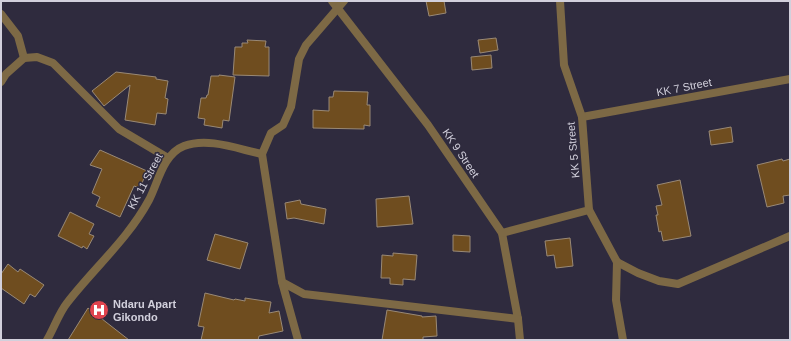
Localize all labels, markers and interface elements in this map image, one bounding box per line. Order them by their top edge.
street label: KK 7 Street [655,76,713,98]
street label: KK 5 Street [565,121,581,179]
street label: KK 9 Street [440,126,482,180]
street label: KK 11 Street [125,151,165,211]
place label: Ndaru Apart Gikondo [113,298,176,323]
hospital icon: Ndaru Apart Gikondo [88,299,110,321]

